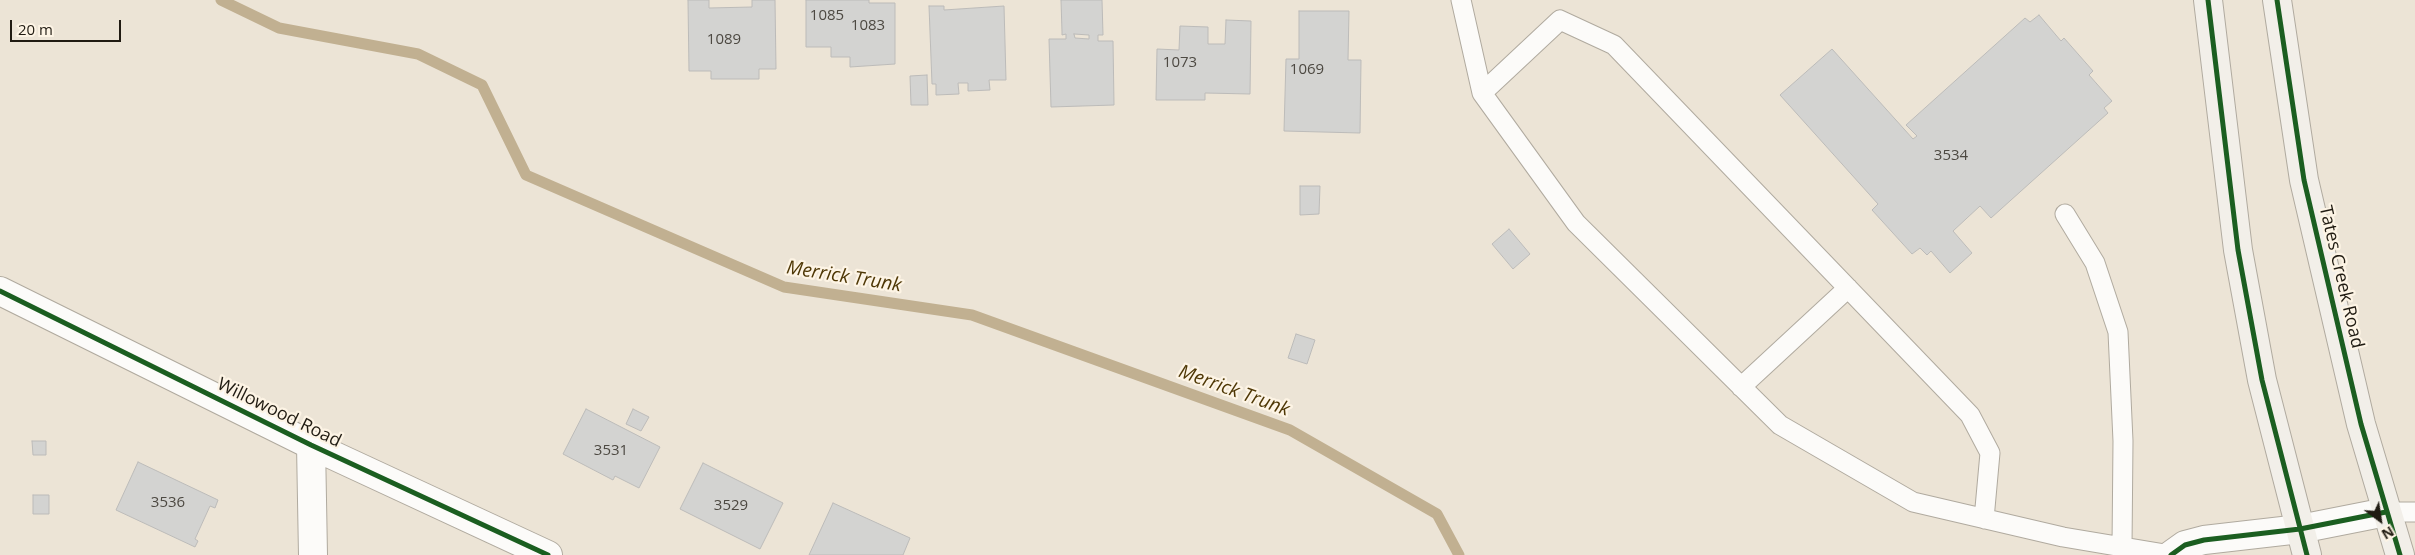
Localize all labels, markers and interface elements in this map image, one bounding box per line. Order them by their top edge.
house number: 1085 [810,7,844,25]
scale bar [12,10,124,42]
house number: 1083 [851,17,885,35]
text: 20 m [18,19,53,39]
house number: 1089 [707,31,741,49]
house number: 1073 [1163,54,1197,72]
house number: 1069 [1290,61,1324,79]
house number: 3534 [1934,147,1968,165]
street label: Tates Creek Road [2314,204,2368,350]
water label: Merrick Trunk [785,257,903,297]
water label: Merrick Trunk [1176,360,1292,422]
street label: Willowood Road [213,374,345,452]
house number: 3531 [594,442,628,460]
house number: 3536 [151,494,185,512]
north arrow [2355,495,2405,545]
house number: 3529 [714,497,748,515]
text: N [2378,522,2398,544]

